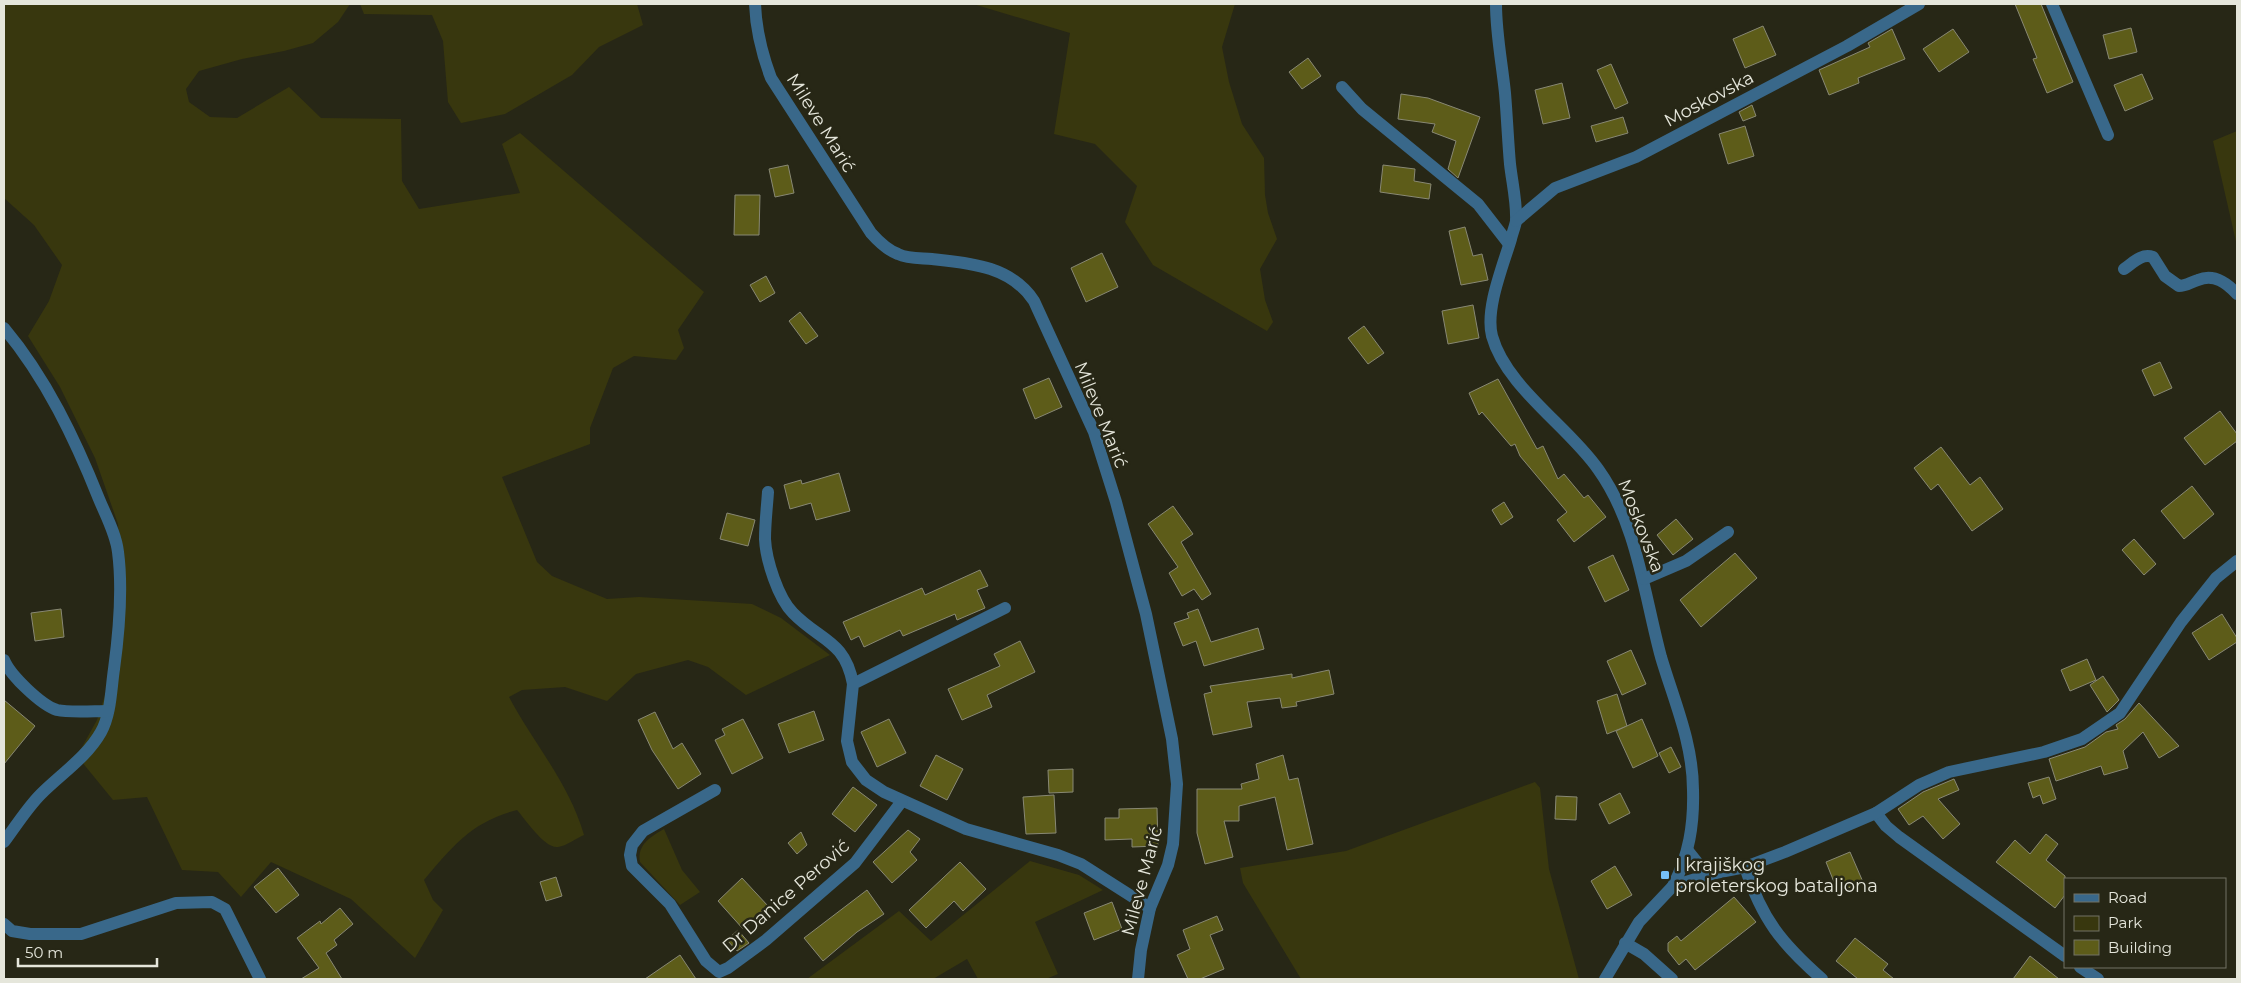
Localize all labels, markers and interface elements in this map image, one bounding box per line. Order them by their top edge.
street label: Moskovska [1660,66,1758,132]
street label: Mileve Marić [782,69,860,177]
street label: Mileve Marić [1070,359,1132,471]
street label: Moskovska [1613,476,1669,576]
street label: Mileve Marić [1117,824,1167,938]
street label: Dr Danice Perović [718,835,854,957]
place label: I krajiškog proleterskog bataljona [1675,854,1878,897]
marker: I krajiškog proleterskog bataljona [1659,869,1671,881]
legend [2064,878,2226,968]
text: Road [2108,888,2147,907]
text: Park [2108,913,2142,932]
scale bar [18,936,156,968]
text: Building [2108,938,2172,957]
text: 50 m [25,943,63,962]

